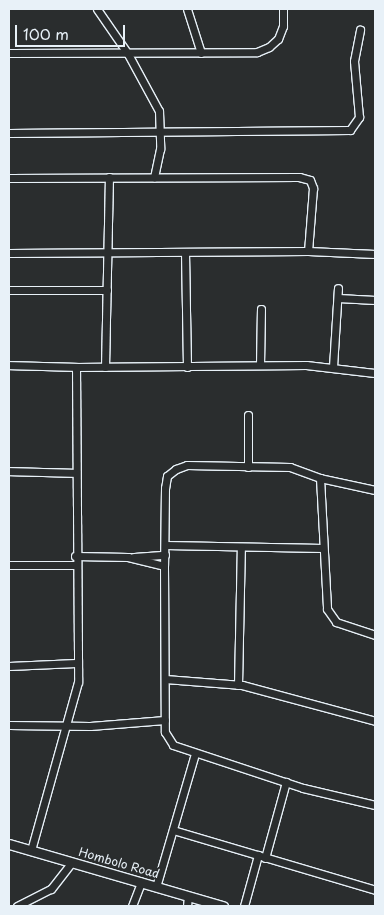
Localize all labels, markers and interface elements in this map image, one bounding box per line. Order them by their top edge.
scale bar [18,15,128,47]
text: 100 m [23,22,69,45]
street label: Hombolo Road [77,845,161,881]

